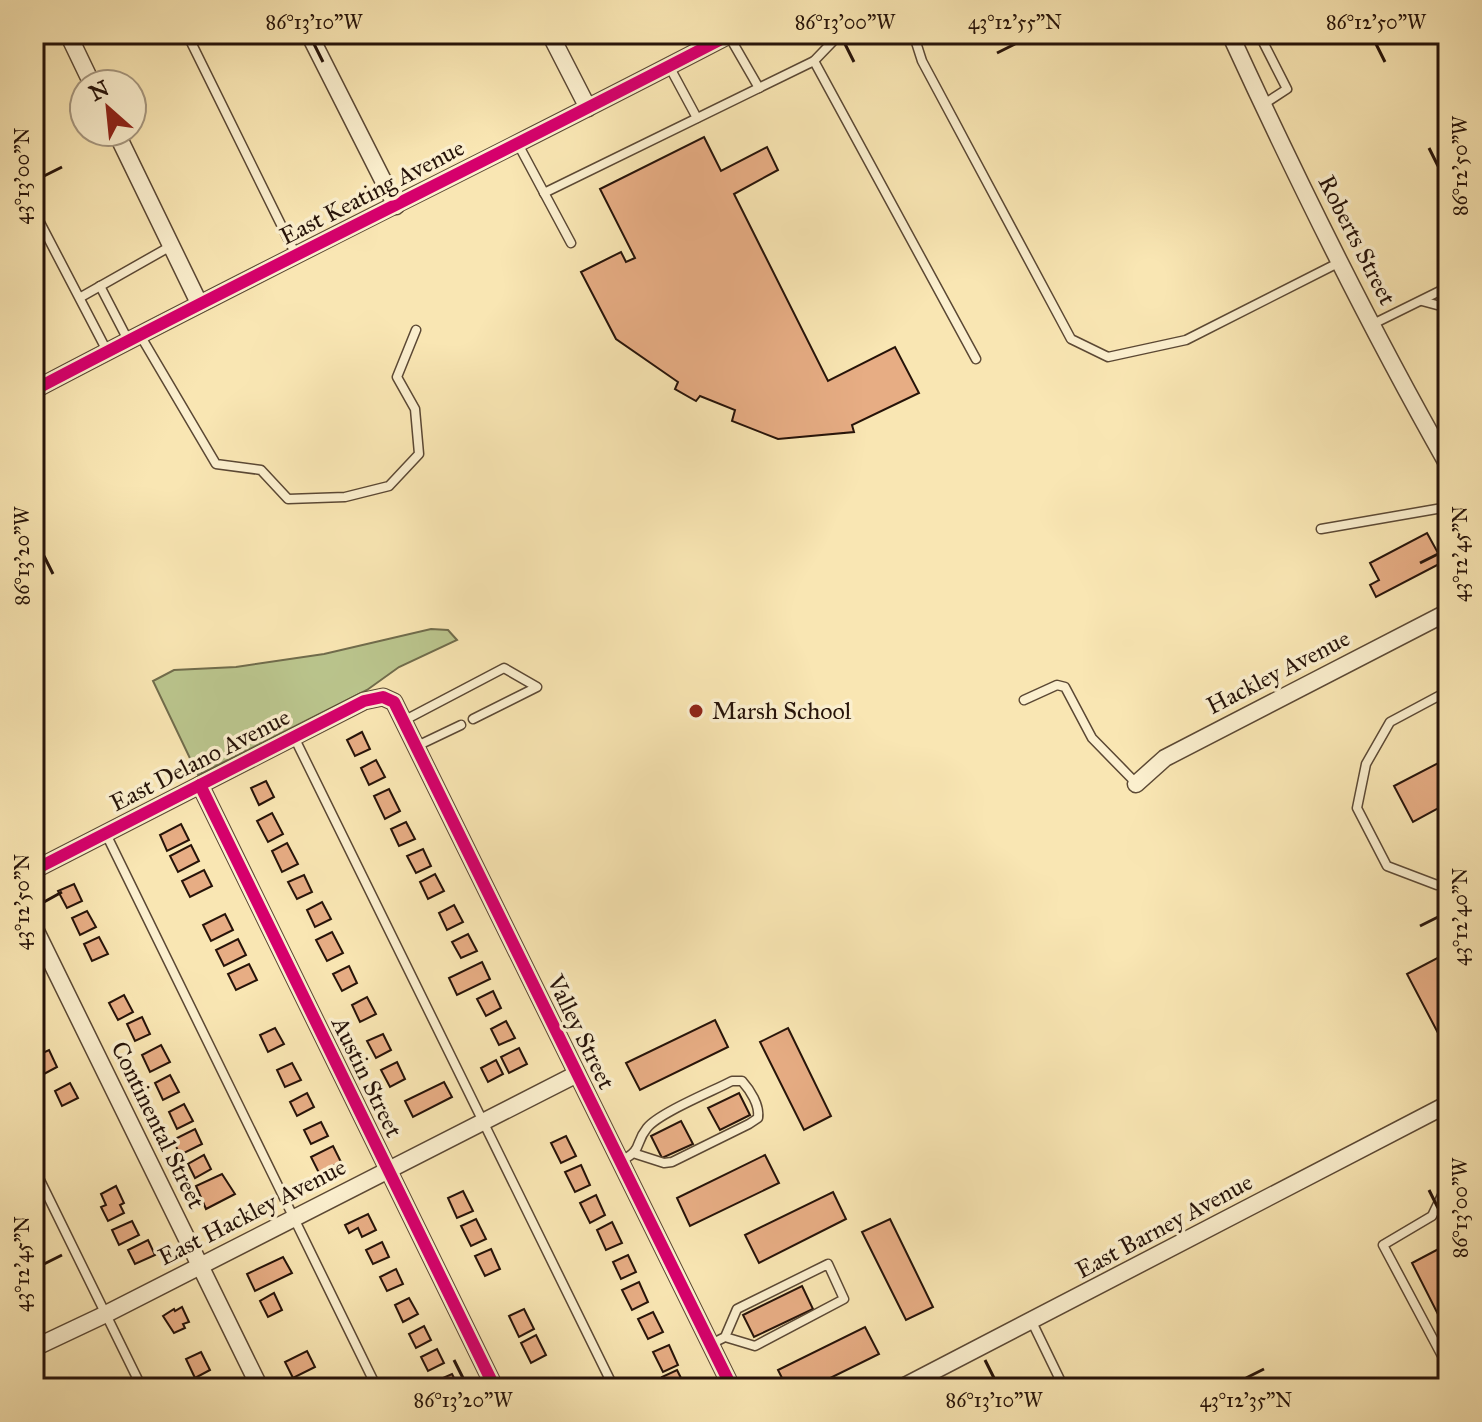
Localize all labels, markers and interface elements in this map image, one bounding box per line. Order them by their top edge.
text: 86°13'10"W [266,10,363,34]
text: 86°13'00"W [795,10,896,34]
text: 43°12'55"N [968,10,1062,34]
text: 86°12'50"W [1326,10,1427,34]
north arrow [68,68,148,148]
text: N [85,74,114,107]
text: 86°12'50"W [1448,115,1472,216]
text: 43°13'00"N [10,128,34,224]
street label: East Keating Avenue [275,133,469,251]
street label: Roberts Street [1311,170,1403,310]
text: 86°13'20"W [10,506,34,605]
text: 43°12'45"N [1448,506,1472,602]
street label: Hackley Avenue [1201,623,1355,721]
place label: Marsh School [712,696,852,726]
street label: East Delano Avenue [105,702,295,818]
marker: Marsh School [687,702,705,720]
text: 43°12'50"N [10,854,34,950]
text: 43°12'40"N [1448,868,1472,966]
street label: Valley Street [540,969,622,1095]
street label: Austin Street [325,1011,409,1143]
street label: Continental Street [105,1036,212,1214]
street label: East Hackley Avenue [153,1152,351,1272]
text: 86°13'00"W [1448,1157,1472,1258]
street label: East Barney Avenue [1070,1167,1258,1285]
text: 43°12'45"N [10,1216,34,1312]
text: 86°13'20"W [414,1388,513,1412]
text: 86°13'10"W [946,1388,1043,1412]
text: 43°12'35"N [1200,1388,1292,1412]

